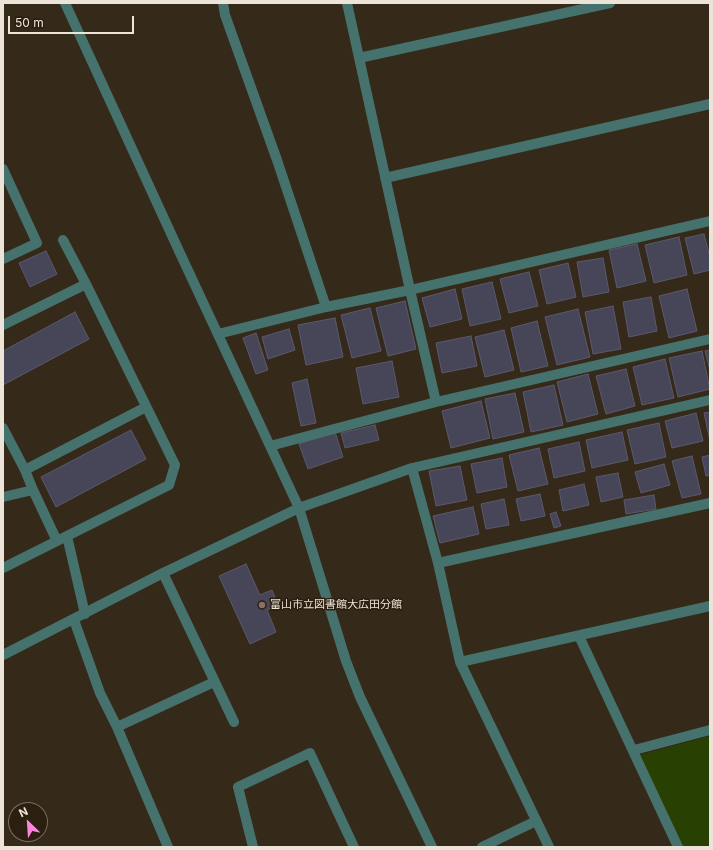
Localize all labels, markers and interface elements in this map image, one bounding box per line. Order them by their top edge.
scale bar [10,8,136,34]
text: 50 m [15,15,44,30]
place label: 富山市立図書館大広田分館 [270,598,402,612]
marker: 富山市立図書館大広田分館 [257,600,267,610]
north arrow [8,802,48,842]
text: N [17,804,30,820]

